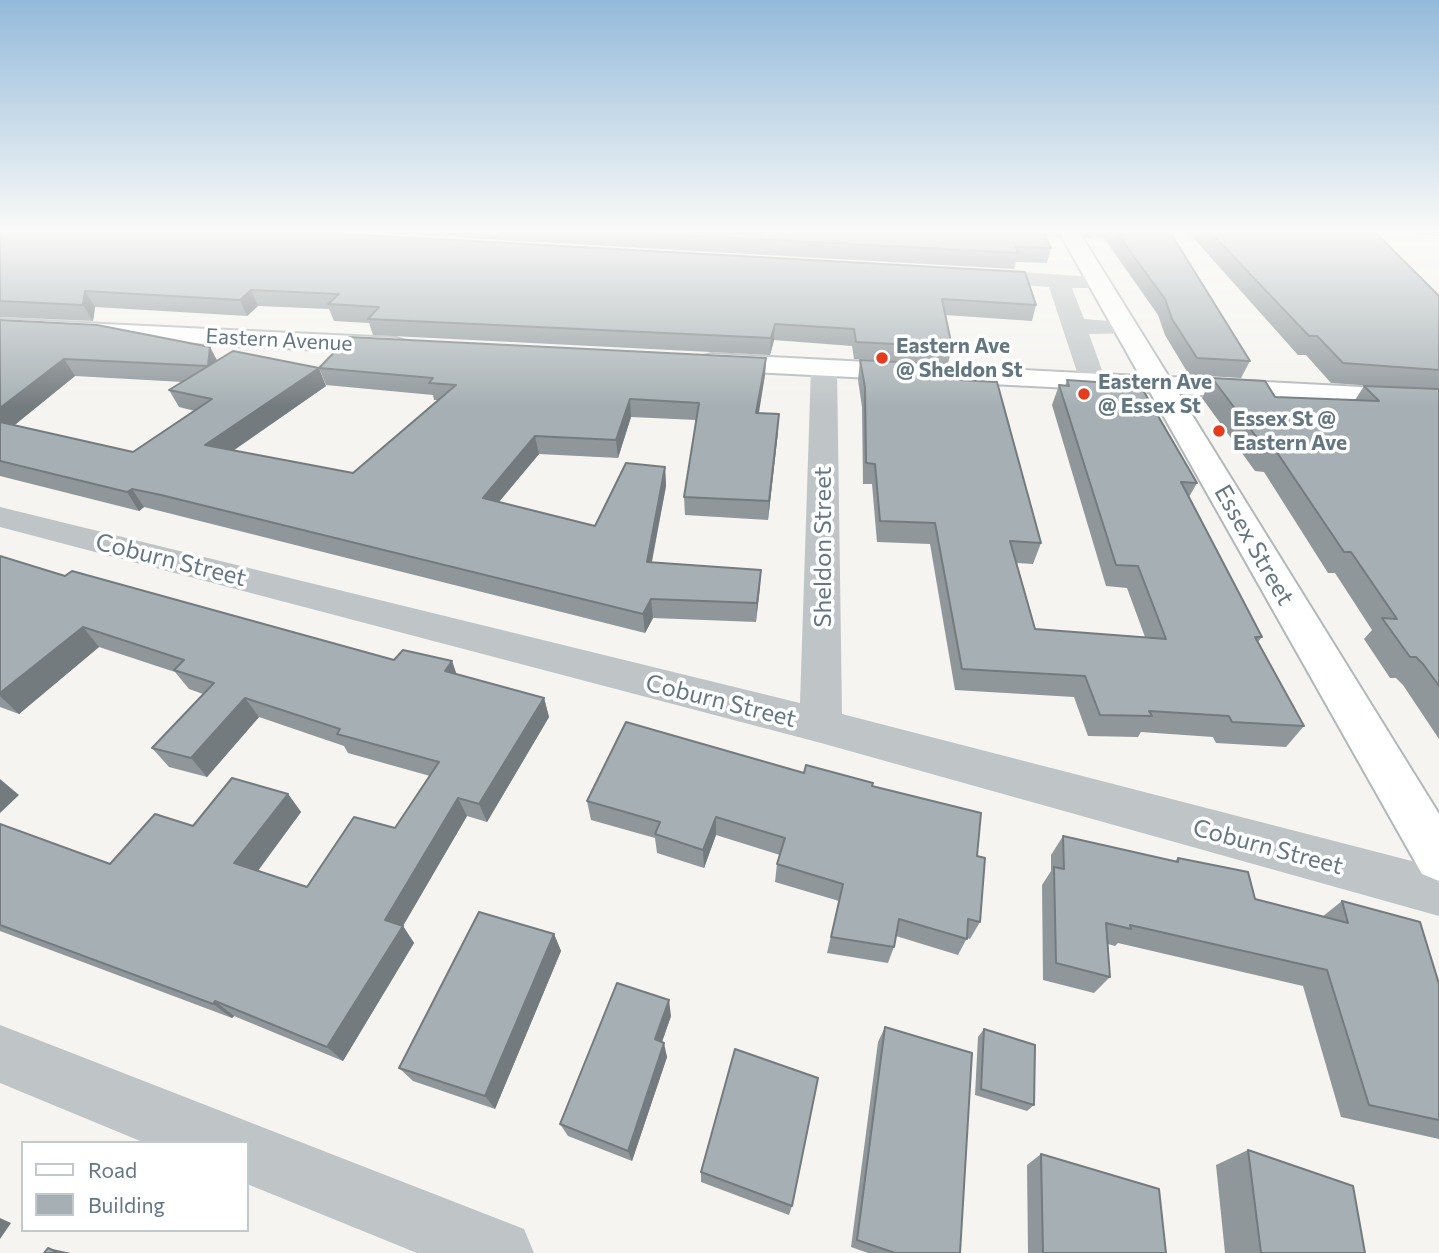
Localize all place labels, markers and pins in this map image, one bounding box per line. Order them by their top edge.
place label: Eastern Ave @ Sheldon St [896,333,1023,383]
marker: Eastern Ave @ Sheldon St [874,350,890,366]
place label: Eastern Ave @ Essex St [1098,369,1212,419]
marker: Eastern Ave @ Essex St [1076,386,1092,402]
place label: Essex St @ Eastern Ave [1233,406,1347,456]
marker: Essex St @ Eastern Ave [1211,423,1227,439]

